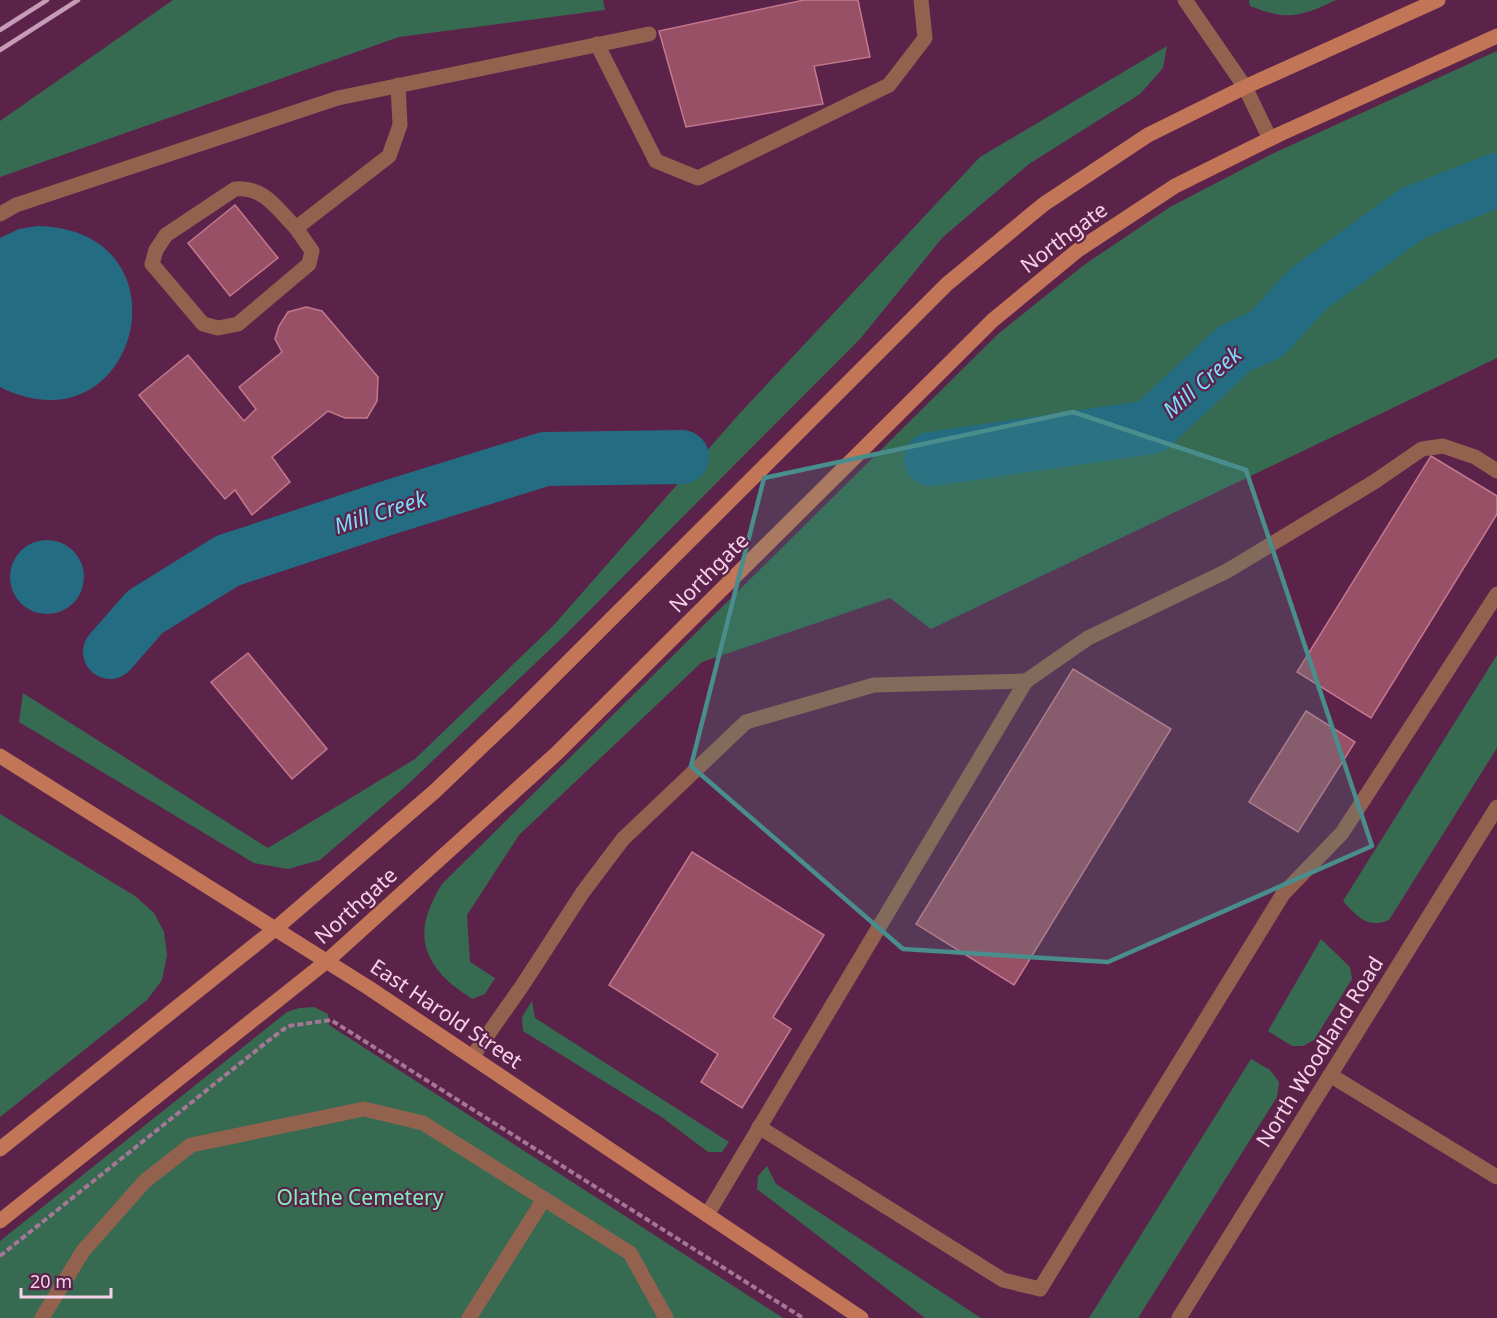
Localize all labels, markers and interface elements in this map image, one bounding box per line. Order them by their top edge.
street label: Northgate [1014,195,1113,279]
water label: Mill Creek [1156,338,1248,424]
water label: Mill Creek [330,482,431,540]
street label: Northgate [662,526,754,618]
street label: Northgate [308,861,403,950]
street label: North Woodland Road [1249,951,1389,1152]
street label: East Harold Street [365,952,528,1075]
park label: Olathe Cemetery [277,1183,444,1211]
scale bar [21,1261,111,1299]
text: 20 m [30,1269,72,1293]

